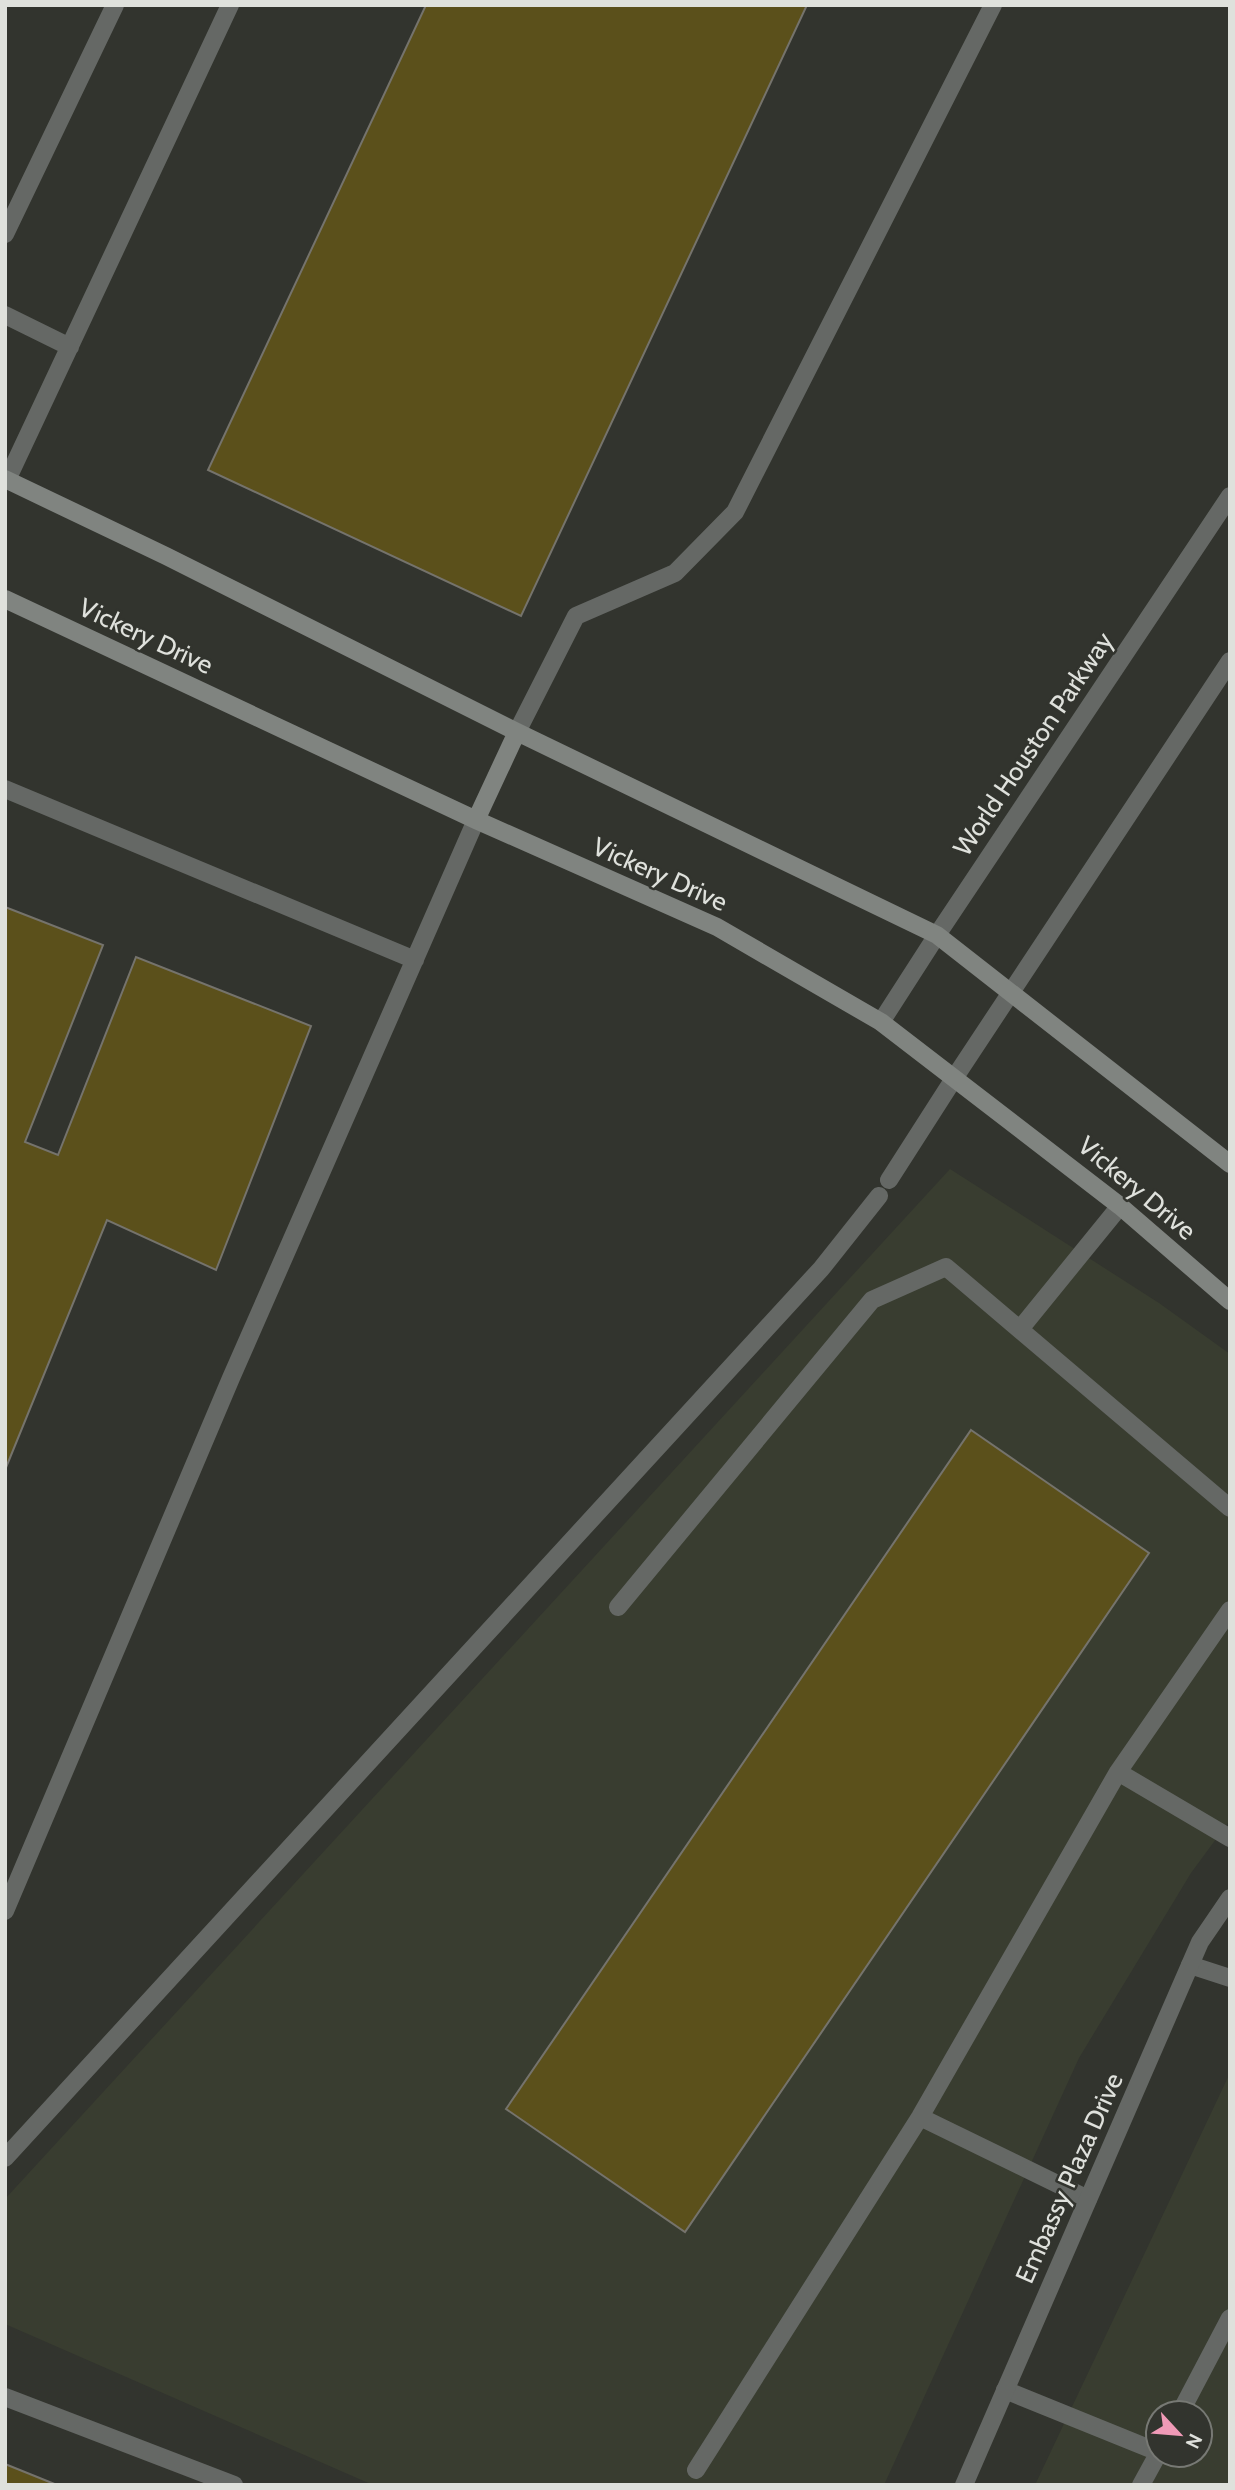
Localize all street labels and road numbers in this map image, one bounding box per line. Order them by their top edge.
street label: Vickery Drive [74,591,218,681]
street label: World Houston Parkway [946,626,1120,862]
street label: Vickery Drive [588,830,732,918]
street label: Vickery Drive [1071,1129,1203,1247]
street label: Embassy Plaza Drive [1008,2068,1130,2288]

